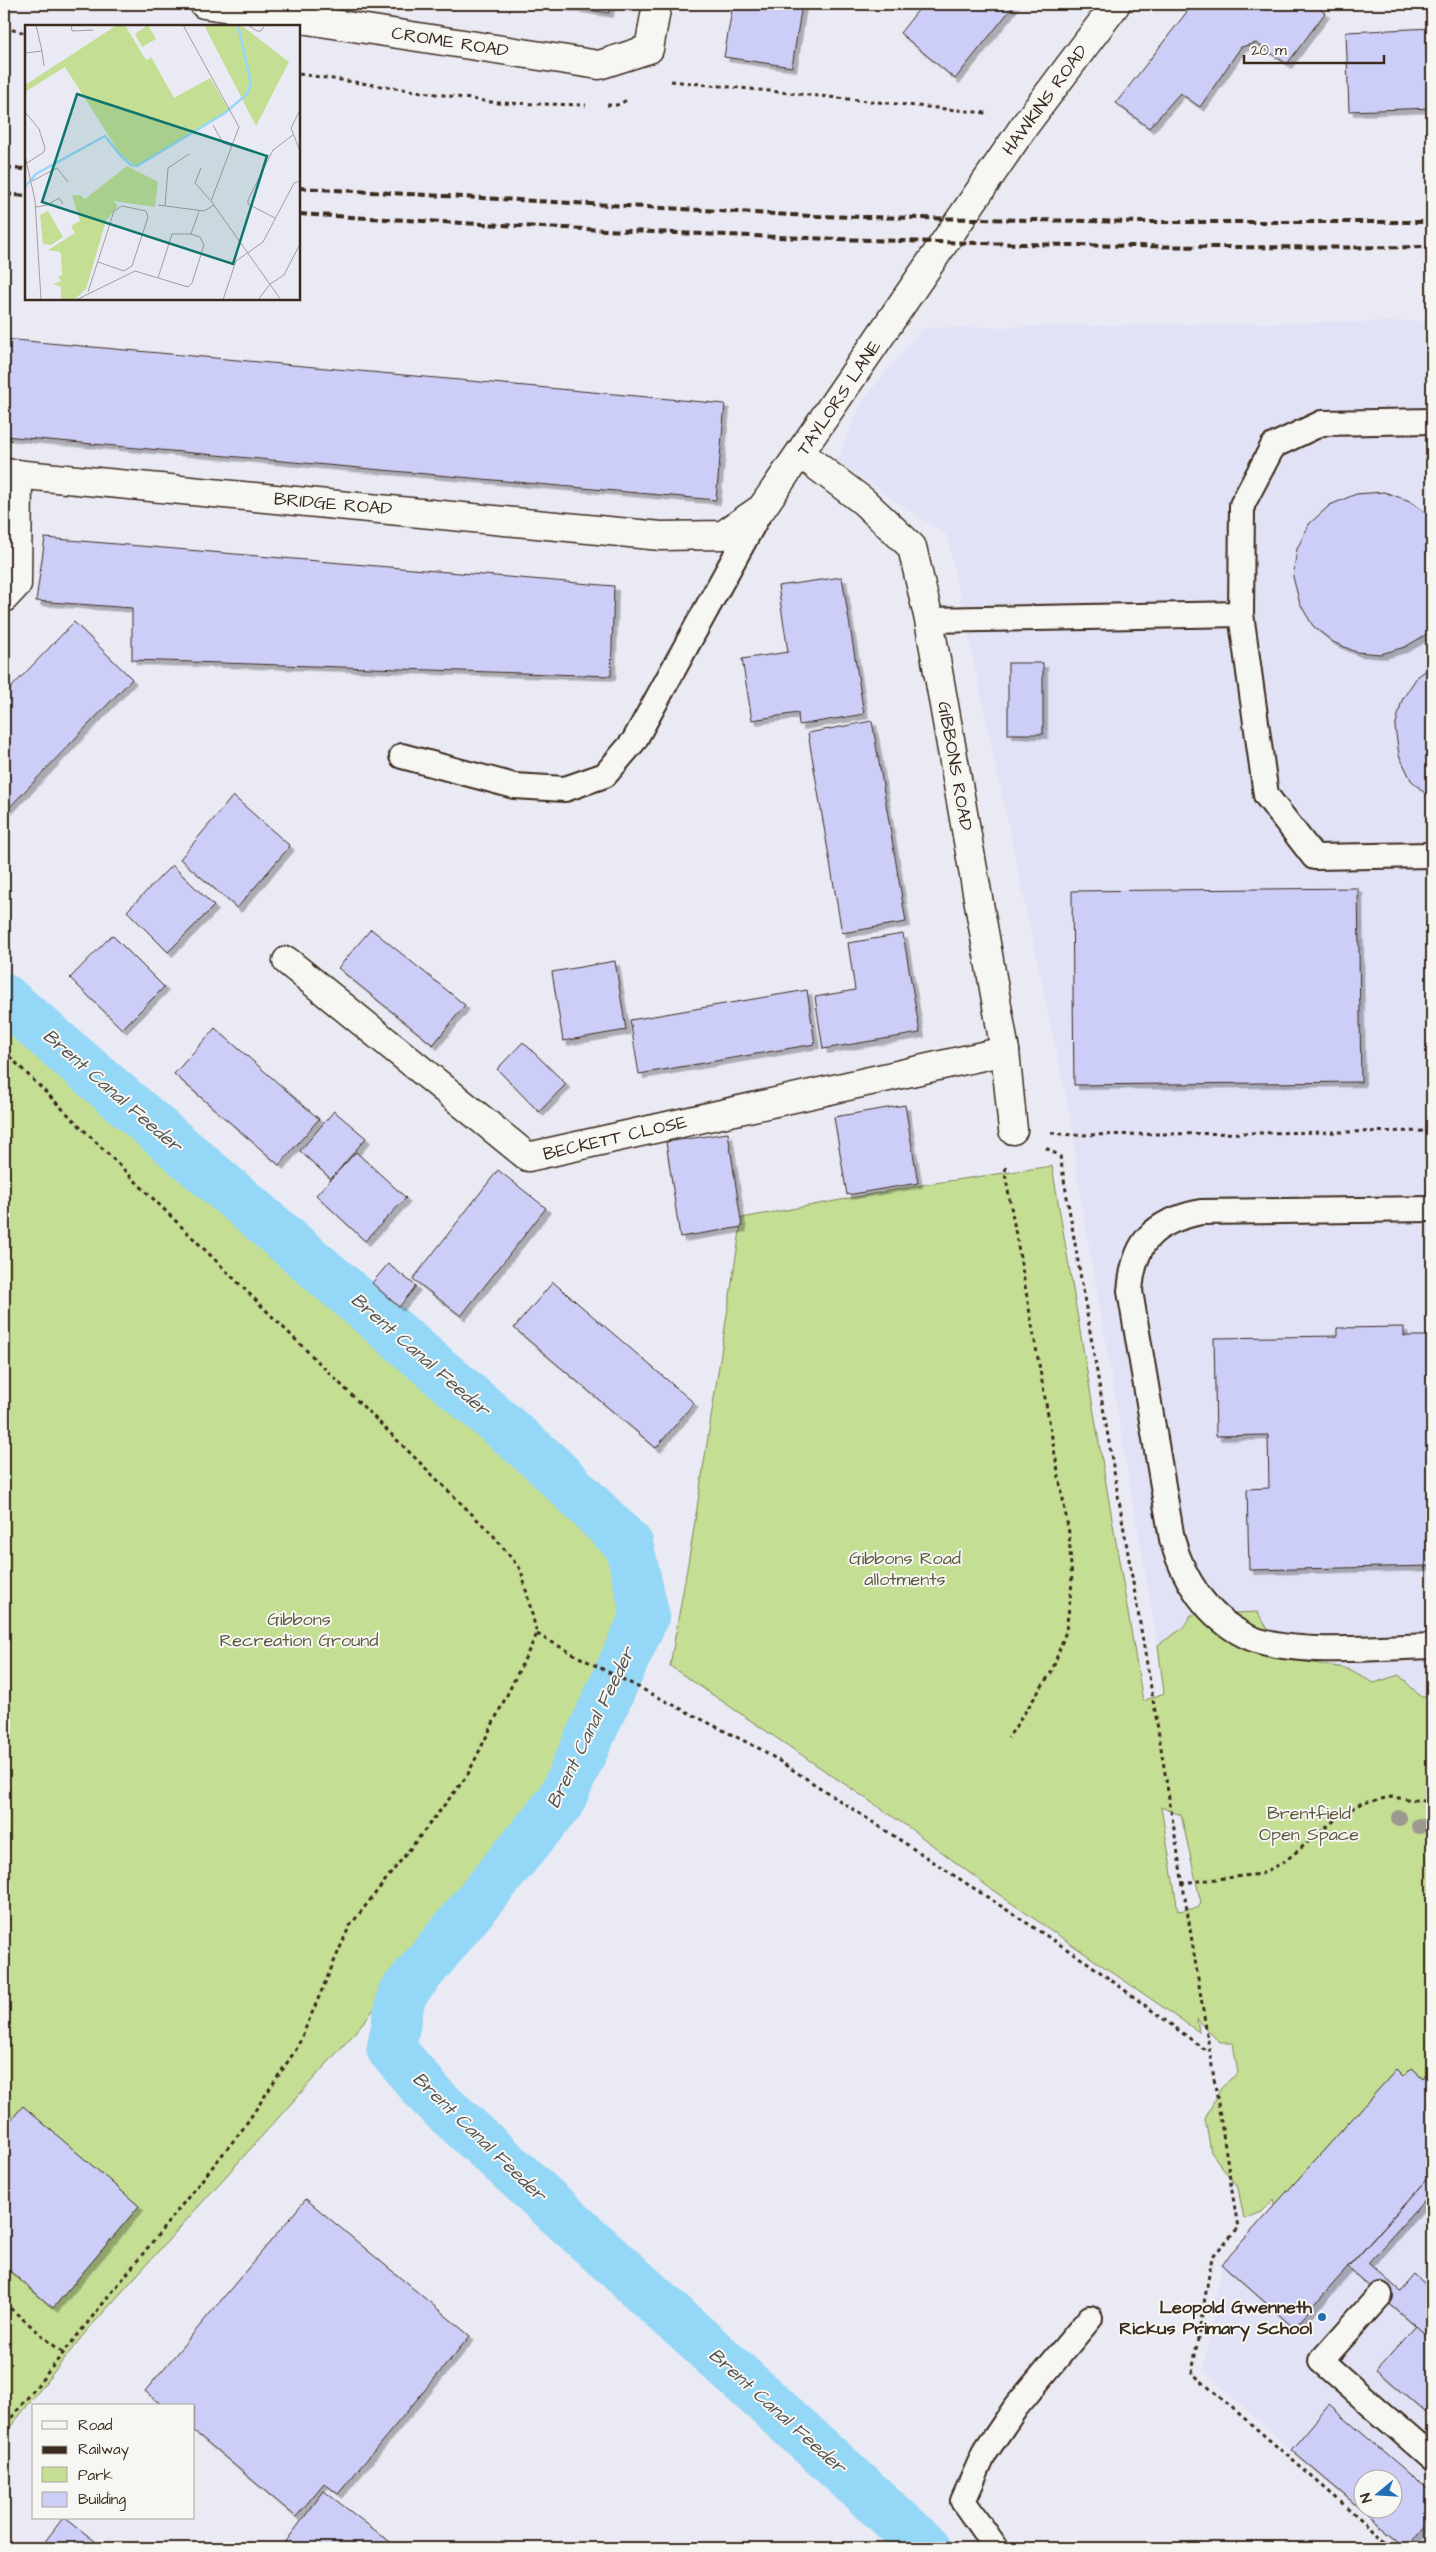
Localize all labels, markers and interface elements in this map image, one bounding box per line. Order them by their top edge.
street label: CROME ROAD [390,20,511,64]
inset map [25,25,300,300]
scale bar [1244,32,1384,64]
street label: HAWKINS ROAD [996,39,1094,160]
text: 20 m [1251,40,1287,61]
street label: TAYLORS LANE [791,335,887,461]
street label: BRIDGE ROAD [273,486,393,522]
street label: GIBBONS ROAD [931,699,979,833]
water label: Brent Canal Feeder [37,1023,189,1161]
street label: BECKETT CLOSE [541,1109,690,1167]
water label: Brent Canal Feeder [345,1287,497,1425]
park label: Gibbons Road allotments [849,1546,961,1592]
park label: Gibbons Recreation Ground [219,1607,379,1653]
water label: Brent Canal Feeder [540,1641,643,1813]
park label: Brentfield Open Space [1259,1801,1359,1847]
water label: Brent Canal Feeder [406,2066,554,2210]
place label: Leopold Gwenneth Rickus Primary School [1119,2295,1313,2342]
marker: Leopold Gwenneth Rickus Primary School [1316,2311,1328,2323]
water label: Brent Canal Feeder [703,2342,853,2482]
legend [32,2404,195,2520]
text: Road [78,2415,113,2436]
text: Railway [78,2439,129,2461]
text: Park [78,2465,113,2486]
north arrow [1354,2470,1404,2520]
text: Building [78,2489,126,2511]
text: N [1356,2490,1377,2505]

